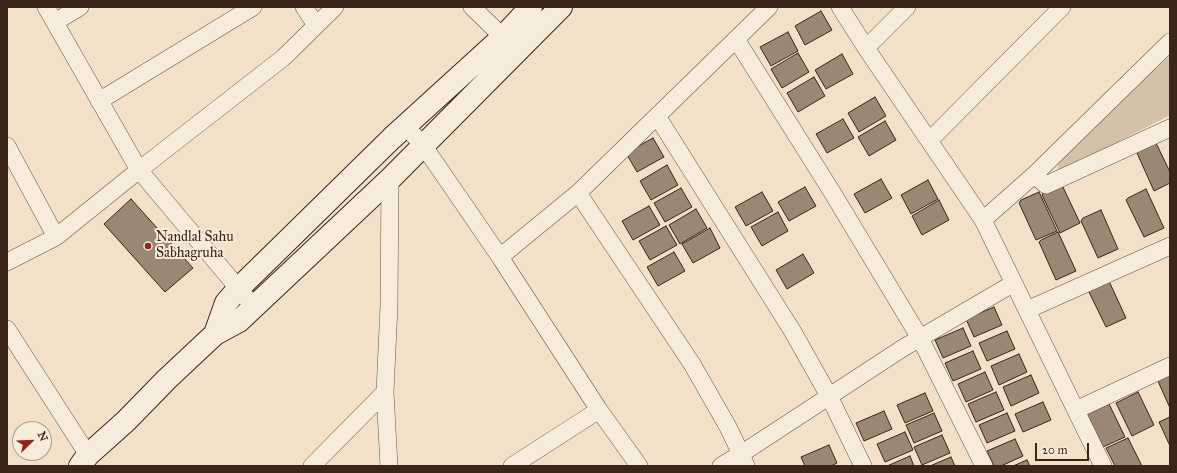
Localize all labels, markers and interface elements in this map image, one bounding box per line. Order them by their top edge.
place label: Nandlal Sahu Sabhagruha [156,230,234,262]
marker: Nandlal Sahu Sabhagruha [143,241,153,251]
north arrow [12,421,52,461]
text: N [35,430,50,443]
scale bar [1037,435,1091,461]
text: 20 m [1042,443,1068,457]

